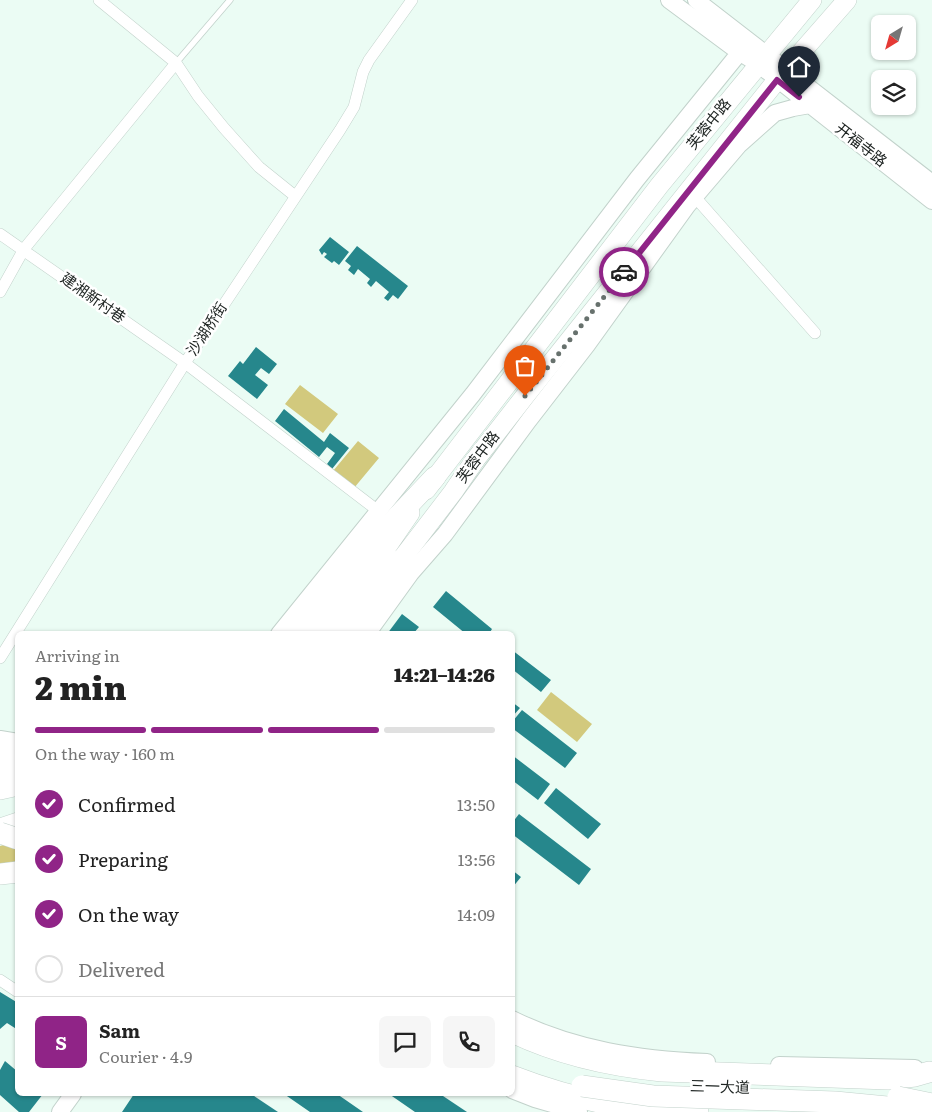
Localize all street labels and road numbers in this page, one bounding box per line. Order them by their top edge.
street label: 芙蓉中路 [680,92,736,154]
street label: 开福寺路 [831,116,893,171]
street label: 建湘新村巷 [57,266,131,328]
street label: 沙湖桥街 [180,297,232,360]
street label: 芙蓉中路 [450,425,504,487]
street label: 三一大道 [690,1073,750,1098]

